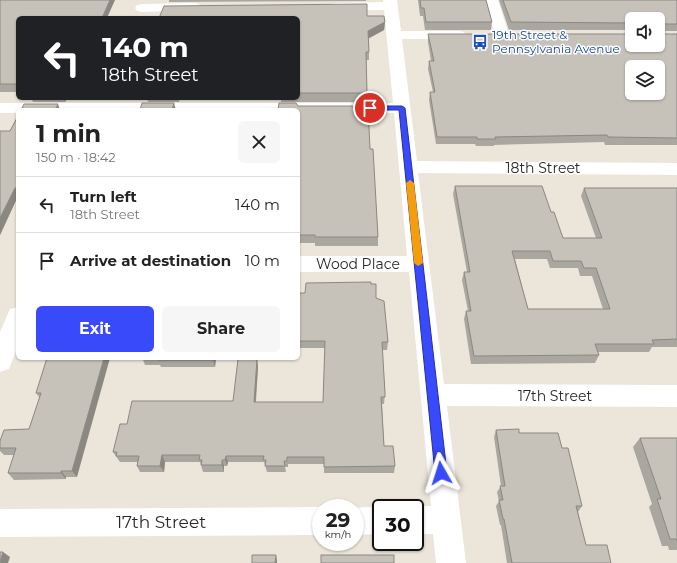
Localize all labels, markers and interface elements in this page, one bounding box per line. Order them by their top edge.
map controls [625,12,665,100]
button: sound [625,12,665,52]
place label: 19th Street & Pennsylvania Avenue [492,27,620,56]
text: 140 m [102,30,189,64]
icon: left [36,32,88,84]
bus stop icon: 19th Street & Pennsylvania Avenue [471,33,489,51]
button: layers [625,60,665,100]
text: 18th Street [102,64,199,86]
pin [353,91,387,125]
icon: arrive [359,97,381,119]
text: 1 min [36,119,101,148]
button: close [238,121,280,163]
text: 150 m · 18:42 [36,149,116,165]
street label: 18th Street [505,159,581,177]
text: Turn left [70,187,137,206]
icon: left [36,194,58,216]
text: 140 m [235,195,280,214]
text: 18th Street [70,206,140,222]
icon: arrive [36,250,58,272]
text: Arrive at destination [70,251,231,270]
text: 10 m [245,251,280,270]
street label: Wood Place [316,255,400,273]
button: Exit [36,306,154,352]
button: Share [162,306,280,352]
street label: 17th Street [518,387,592,405]
position arrow [420,452,462,494]
speed limit sign: 30 [372,499,424,551]
text: 29 [326,508,350,532]
street label: 17th Street [116,512,206,532]
text: km/h [325,528,351,541]

